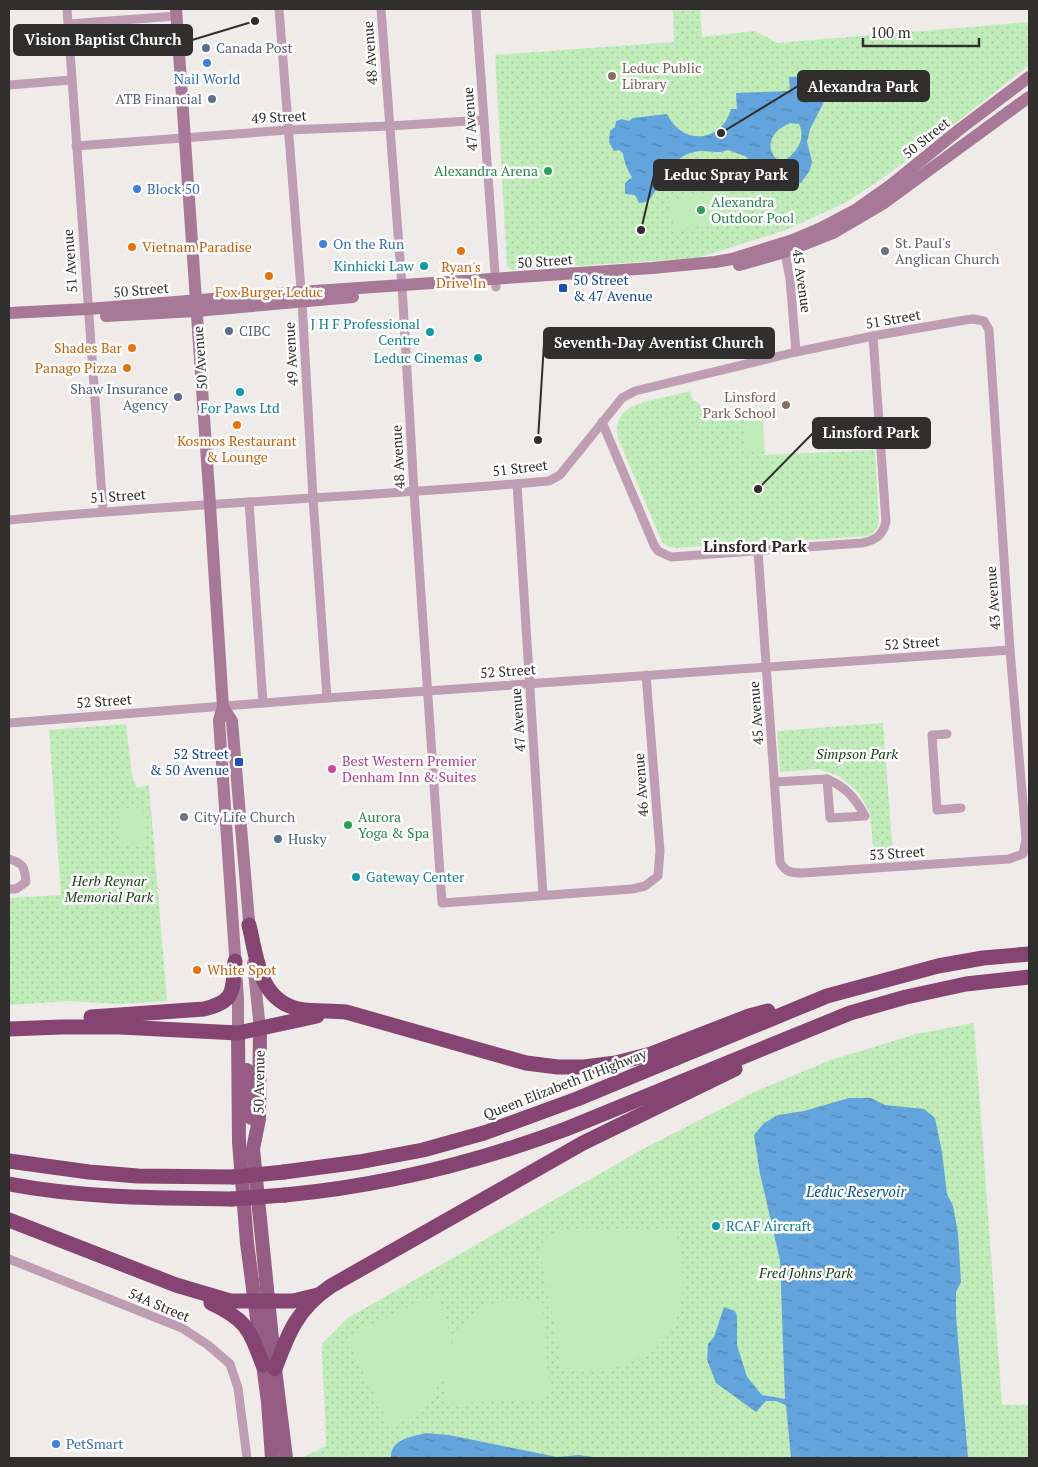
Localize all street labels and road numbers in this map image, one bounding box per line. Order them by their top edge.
street label: 48 Avenue [358,20,381,86]
street label: 47 Avenue [458,86,481,152]
street label: 49 Street [251,106,308,127]
street label: 50 Street [898,112,954,163]
street label: 51 Avenue [58,228,81,294]
street label: 45 Avenue [789,248,816,314]
street label: 50 Street [517,249,574,272]
street label: 50 Street [112,278,170,301]
street label: 51 Street [864,304,923,333]
street label: 49 Avenue [279,322,302,386]
street label: 50 Avenue [188,325,211,391]
street label: 48 Avenue [386,425,409,489]
street label: 51 Street [491,455,550,480]
street label: 51 Street [90,484,147,507]
street label: 43 Avenue [981,565,1004,631]
street label: 52 Street [884,631,941,654]
street label: 52 Street [480,659,537,682]
street label: 45 Avenue [744,680,767,746]
street label: 47 Avenue [506,687,529,753]
street label: 52 Street [76,689,133,712]
street label: 46 Avenue [629,752,652,818]
street label: 53 Street [869,841,926,864]
street label: Queen Elizabeth II Highway [480,1043,650,1124]
street label: 50 Avenue [248,1050,269,1114]
street label: 54A Street [126,1283,194,1326]

